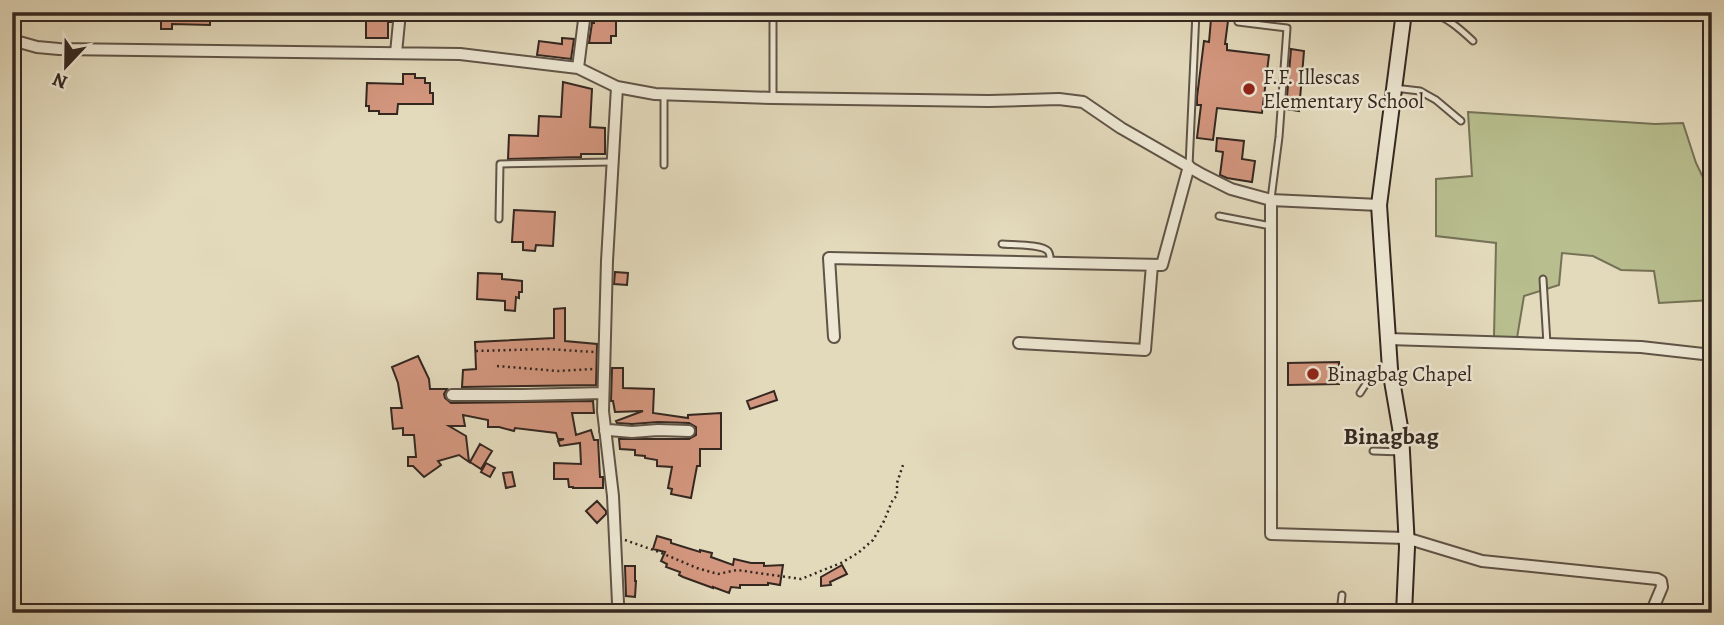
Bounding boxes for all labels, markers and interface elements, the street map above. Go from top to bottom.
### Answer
north arrow [32,32,102,102]
place label: F.F. Illescas Elementary School [1263,63,1424,115]
text: N [49,66,71,95]
marker: F.F. Illescas Elementary School [1241,81,1257,97]
place label: Binagbag Chapel [1327,360,1472,388]
marker: Binagbag Chapel [1305,366,1321,382]
district label: Binagbag [1343,420,1439,452]

